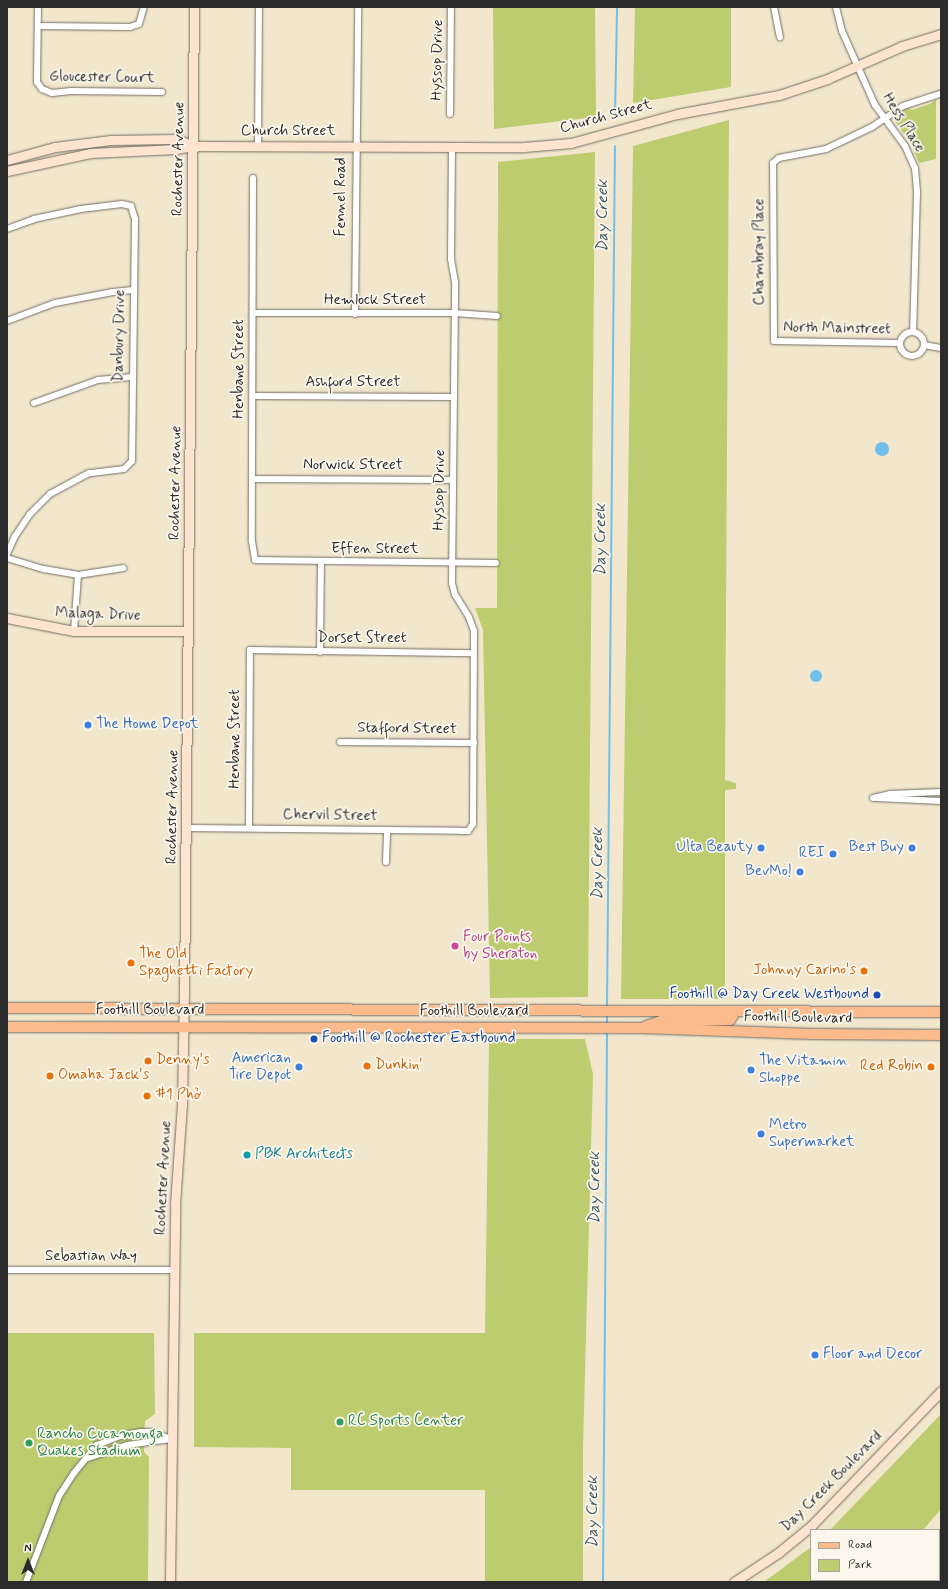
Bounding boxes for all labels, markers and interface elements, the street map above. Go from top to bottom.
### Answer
street label: Hyssop Drive [428,20,448,100]
street label: Gloucester Court [51,68,153,88]
street label: Hess Place [878,90,928,156]
street label: Church Street [558,96,654,138]
street label: Rochester Avenue [169,103,189,215]
street label: Church Street [241,123,335,141]
street label: Fennel Road [333,157,351,237]
water label: Day Creek [593,180,613,252]
street label: Chambray Place [751,199,769,305]
street label: Danbury Drive [110,290,130,382]
street label: Hemlock Street [324,292,426,310]
street label: Henbane Street [231,318,249,420]
street label: North Mainstreet [783,319,891,339]
street label: Ashford Street [306,374,400,392]
street label: Rochester Avenue [166,427,186,539]
street label: Hyssop Drive [430,450,450,530]
street label: Norwick Street [303,457,403,475]
water label: Day Creek [591,504,611,576]
street label: Effen Street [331,541,419,559]
street label: Malaga Drive [55,605,141,625]
street label: Dorset Street [316,630,408,648]
street label: Henbane Street [227,688,245,790]
place label: The Home Depot [96,716,200,734]
street label: Stafford Street [357,719,457,739]
marker: The Home Depot [83,720,93,730]
street label: Rochester Avenue [163,751,183,863]
street label: Chervil Street [283,806,377,826]
water label: Day Creek [588,828,608,900]
place label: Ulta Beauty [674,839,753,857]
place label: Best Buy [849,839,904,857]
marker: Ulta Beauty [756,843,766,853]
marker: Best Buy [907,843,917,853]
place label: REI [799,845,825,863]
marker: REI [828,849,838,859]
place label: BevMo! [745,863,792,881]
marker: BevMo! [795,867,805,877]
place label: Four Points by Sheraton [463,928,541,963]
marker: Four Points by Sheraton [450,941,460,951]
place label: The Old Spaghetti Factory [139,945,253,980]
marker: The Old Spaghetti Factory [126,958,136,968]
place label: Johnny Carino's [749,962,856,980]
marker: Johnny Carino's [859,966,869,976]
place label: Foothill @ Day Creek Westbound [669,986,869,1004]
marker: Foothill @ Day Creek Westbound [872,990,882,1000]
street label: Foothill Boulevard [96,1002,204,1020]
street label: Foothill Boulevard [420,1003,528,1021]
street label: Foothill Boulevard [744,1008,852,1028]
place label: Foothill @ Rochester Eastbound [322,1030,512,1048]
marker: Foothill @ Rochester Eastbound [309,1034,319,1044]
place label: American Tire Depot [228,1049,291,1084]
place label: Denny's [156,1052,210,1070]
place label: The Vitamin Shoppe [759,1052,839,1087]
marker: Denny's [143,1056,153,1066]
place label: Dunkin' [375,1057,423,1075]
place label: Red Robin [856,1058,923,1076]
marker: Dunkin' [362,1061,372,1071]
marker: American Tire Depot [294,1062,304,1072]
marker: Red Robin [926,1062,936,1072]
marker: The Vitamin Shoppe [746,1065,756,1075]
place label: Omaha Jack's [58,1067,149,1085]
marker: Omaha Jack's [45,1071,55,1081]
place label: #1 Phở [155,1087,201,1105]
marker: #1 Phở [142,1091,152,1101]
place label: Metro Supermarket [769,1116,855,1151]
street label: Rochester Avenue [152,1121,176,1235]
marker: Metro Supermarket [756,1129,766,1139]
place label: PBK Architects [255,1146,353,1164]
marker: PBK Architects [242,1150,252,1160]
water label: Day Creek [585,1152,605,1224]
street label: Sebastian Way [44,1248,138,1266]
place label: Floor and Decor [823,1346,922,1364]
marker: Floor and Decor [810,1350,820,1360]
place label: RC Sports Center [348,1413,464,1431]
marker: RC Sports Center [335,1417,345,1427]
place label: Rancho Cucamonga Quakes Stadium [37,1425,163,1460]
street label: Day Creek Boulevard [779,1429,885,1535]
marker: Rancho Cucamonga Quakes Stadium [24,1438,34,1448]
water label: Day Creek [583,1476,603,1548]
legend [810,1529,940,1581]
text: Road [848,1537,872,1553]
north arrow [8,1541,48,1581]
text: N [24,1542,32,1556]
text: Park [848,1557,872,1573]

